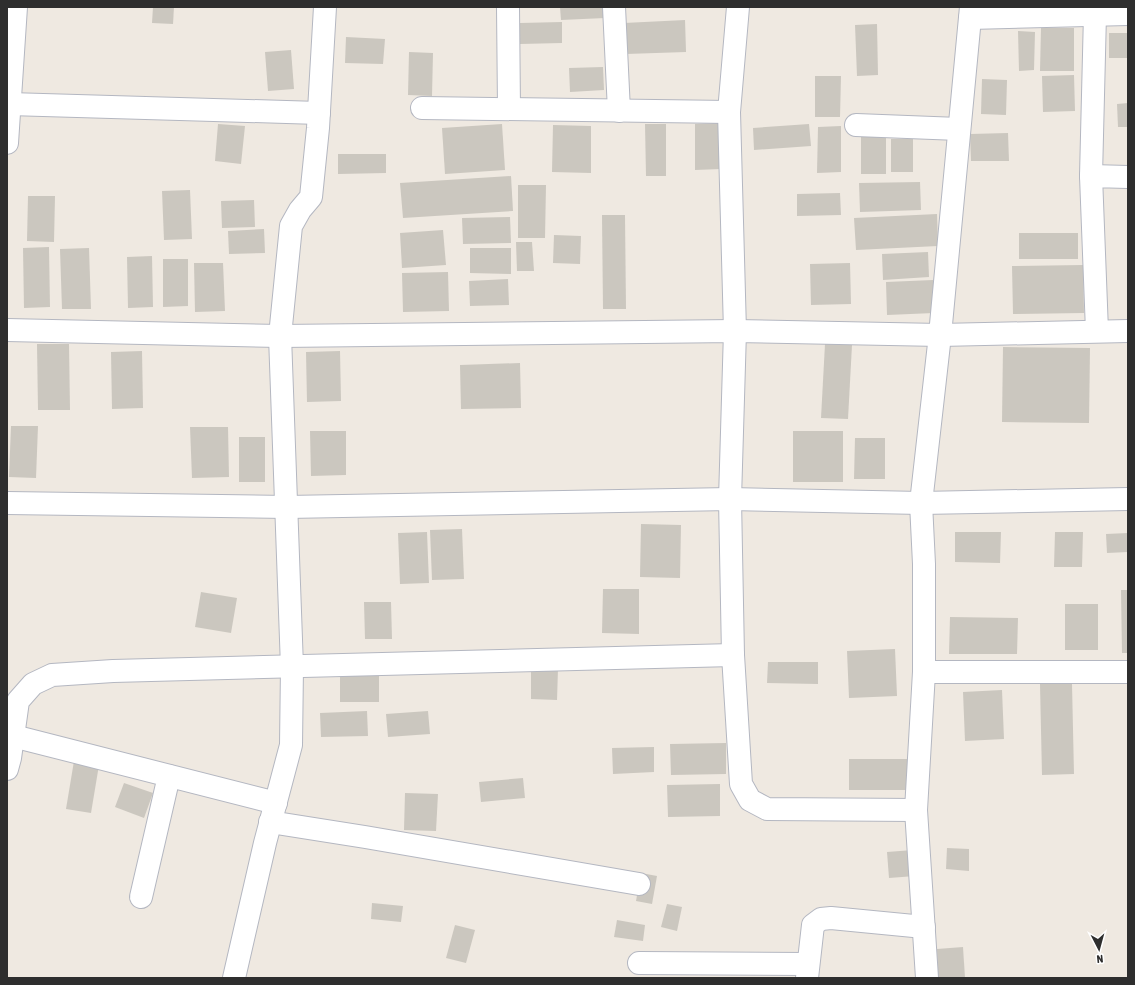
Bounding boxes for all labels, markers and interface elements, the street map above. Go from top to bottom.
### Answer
north arrow [1079,929,1119,969]
text: N [1096,953,1104,965]

